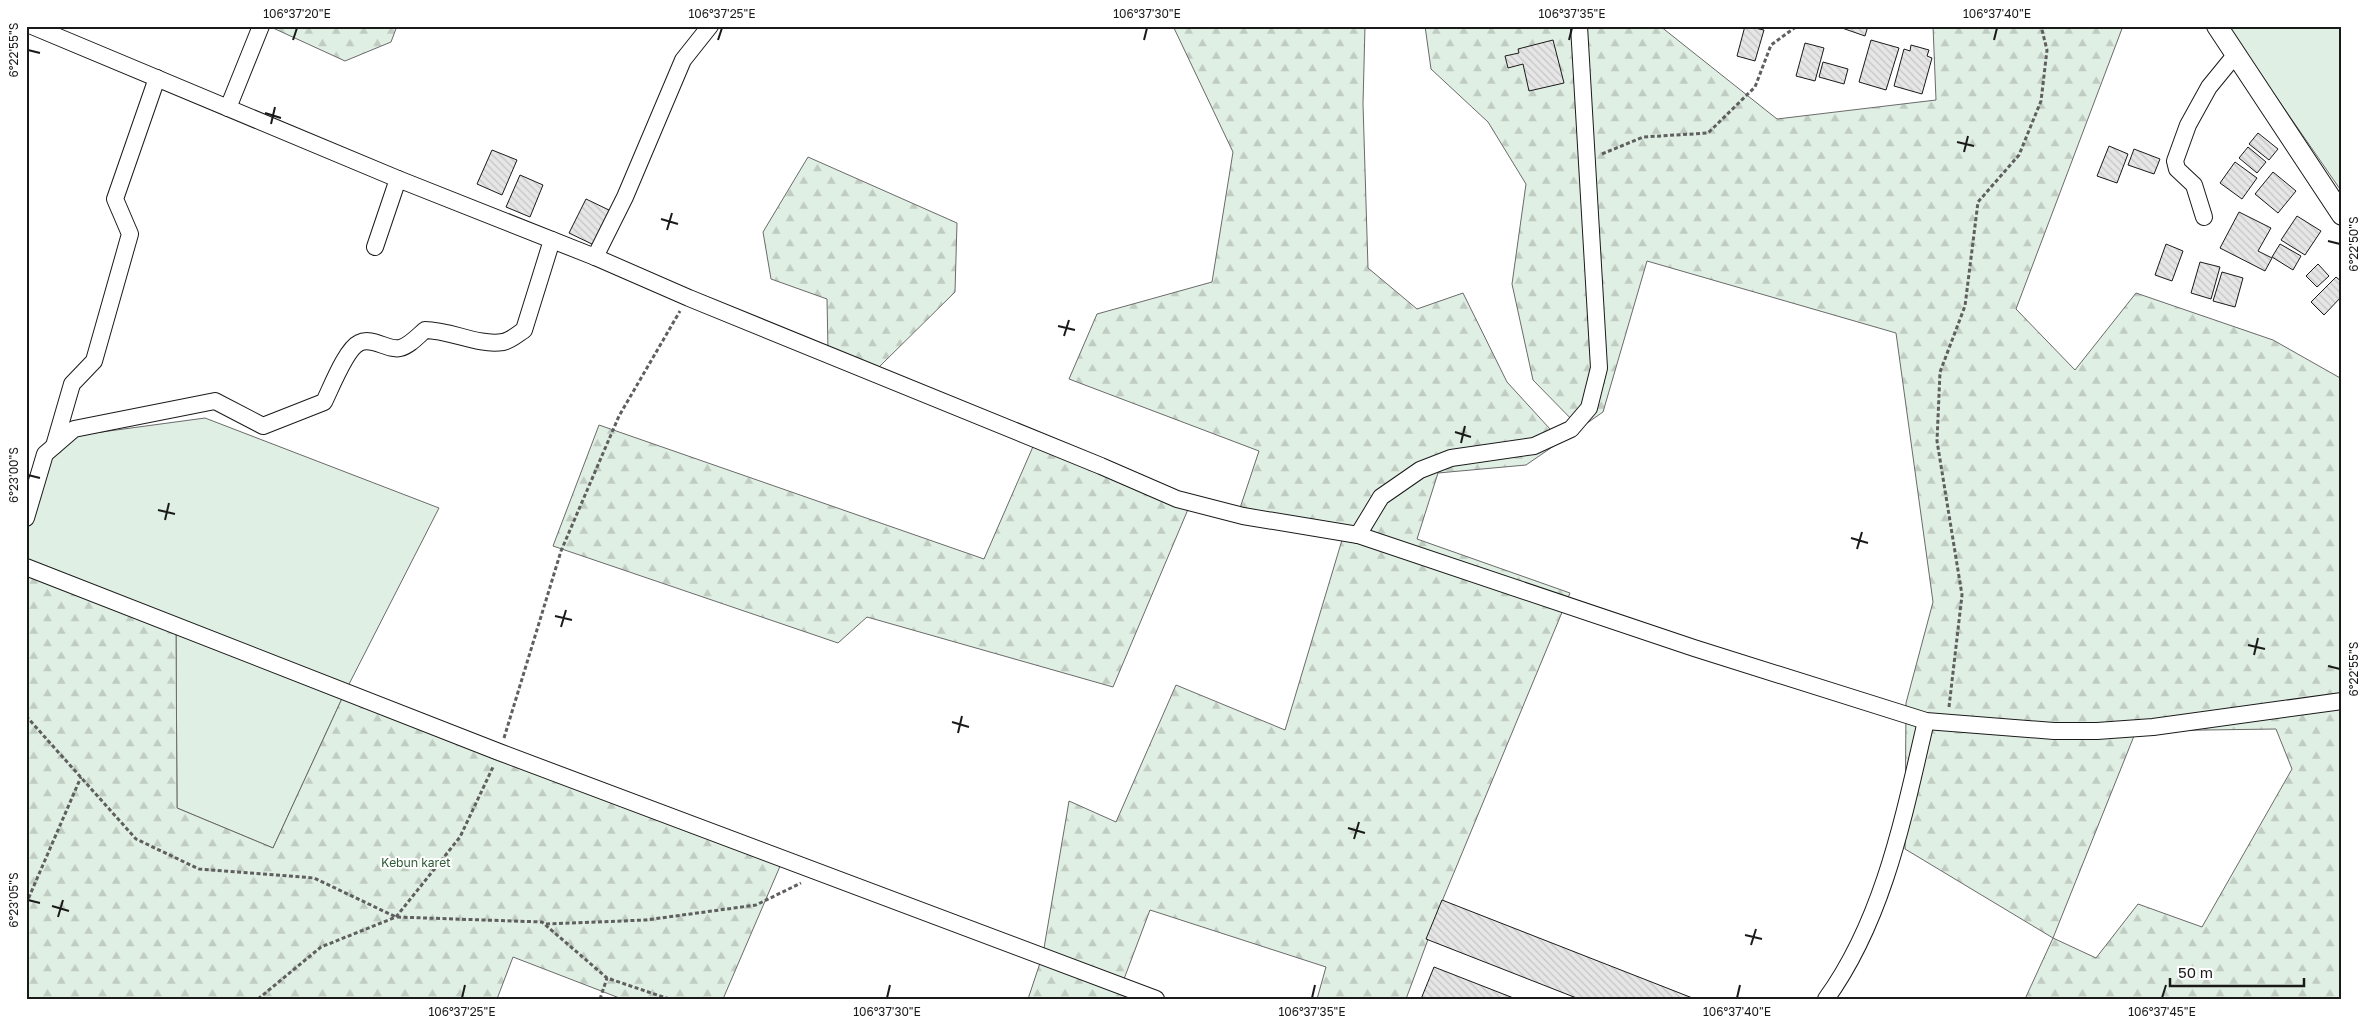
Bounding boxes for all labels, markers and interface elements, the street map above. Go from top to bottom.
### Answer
text: 106°37'20"E [263,6,331,21]
text: 106°37'25"E [688,6,756,21]
text: 106°37'30"E [1113,6,1181,21]
text: 106°37'35"E [1538,6,1606,21]
text: 106°37'40"E [1963,6,2031,21]
text: 6°22'55"S [6,22,21,77]
text: 6°22'50"S [2346,216,2361,272]
text: 6°23'00"S [6,447,21,503]
text: 6°22'55"S [2346,641,2361,696]
park label: Kebun karet [381,855,451,870]
text: 6°23'05"S [6,872,21,928]
scale bar [2170,955,2304,987]
text: 50 m [2178,963,2213,981]
text: 106°37'25"E [428,1004,496,1019]
text: 106°37'30"E [853,1004,921,1019]
text: 106°37'35"E [1278,1004,1346,1019]
text: 106°37'40"E [1703,1004,1771,1019]
text: 106°37'45"E [2128,1004,2196,1019]

